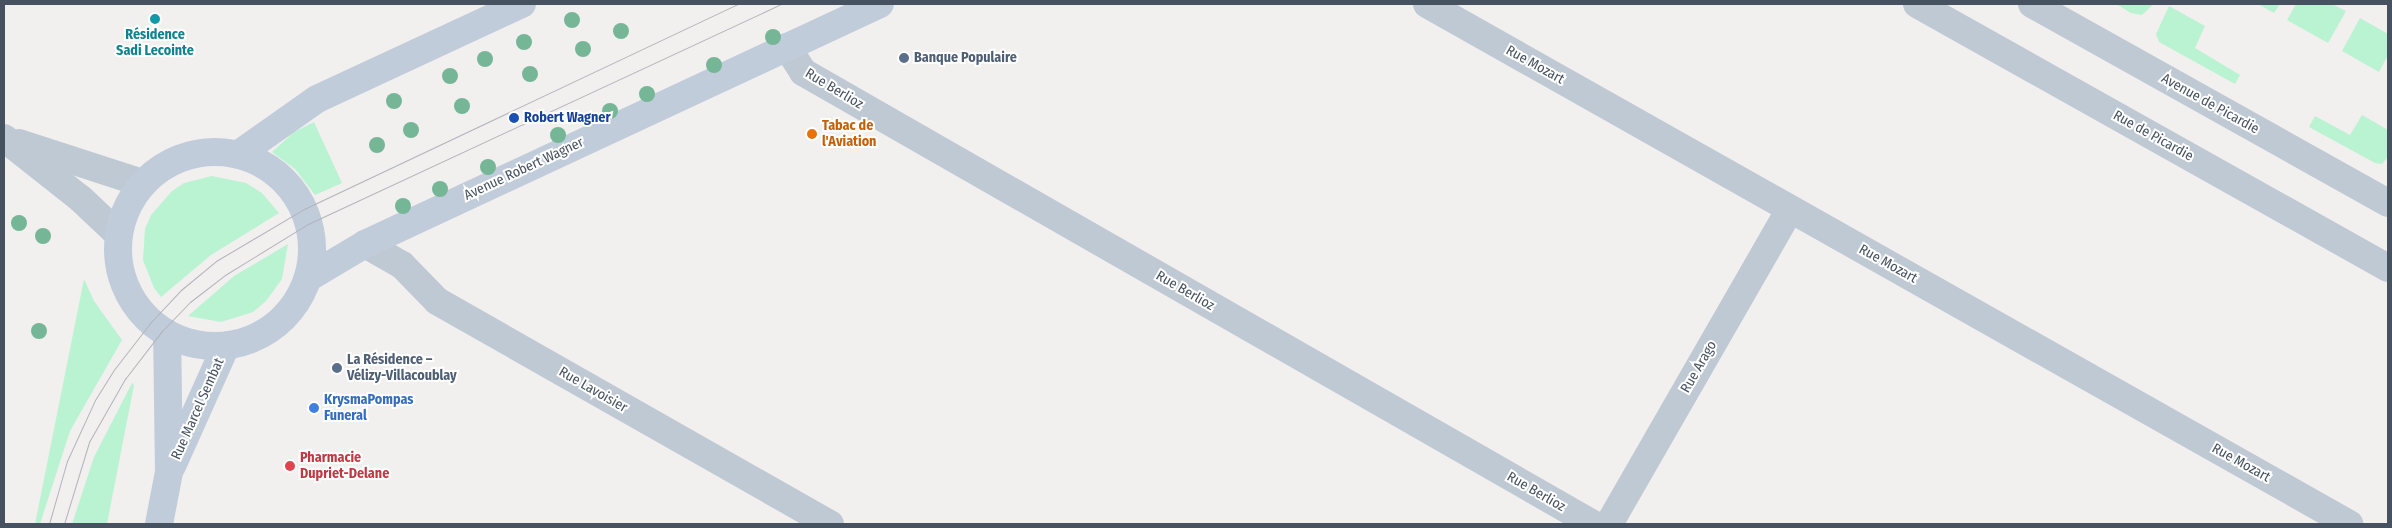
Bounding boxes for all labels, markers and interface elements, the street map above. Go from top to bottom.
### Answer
marker: Résidence Sadi Lecointe [149,13,161,25]
place label: Résidence Sadi Lecointe [116,27,194,59]
street label: Rue Mozart [1503,42,1567,88]
place label: Banque Populaire [914,50,1017,66]
marker: Banque Populaire [898,52,910,64]
street label: Rue Berlioz [802,65,866,113]
street label: Avenue de Picardie [2158,70,2262,138]
street label: Rue de Picardie [2110,107,2196,165]
place label: Robert Wagner [524,110,611,126]
marker: Robert Wagner [508,112,520,124]
place label: Tabac de l'Aviation [822,118,876,150]
marker: Tabac de l'Aviation [806,128,818,140]
street label: Avenue Robert Wagner [462,134,586,204]
street label: Rue Mozart [1856,241,1920,287]
street label: Rue Berlioz [1153,268,1217,314]
street label: Rue Arago [1677,338,1721,396]
place label: La Résidence – Vélizy-Villacoublay [347,352,457,384]
street label: Rue Marcel Sembat [168,356,228,462]
marker: La Résidence – Vélizy-Villacoublay [331,362,343,374]
street label: Rue Lavoisier [556,364,630,416]
place label: KrysmaPompas Funeral [324,392,413,424]
marker: KrysmaPompas Funeral [308,402,320,414]
street label: Rue Mozart [2209,440,2273,486]
place label: Pharmacie Dupriet-Delane [300,450,389,482]
marker: Pharmacie Dupriet-Delane [284,460,296,472]
street label: Rue Berlioz [1504,469,1568,515]

